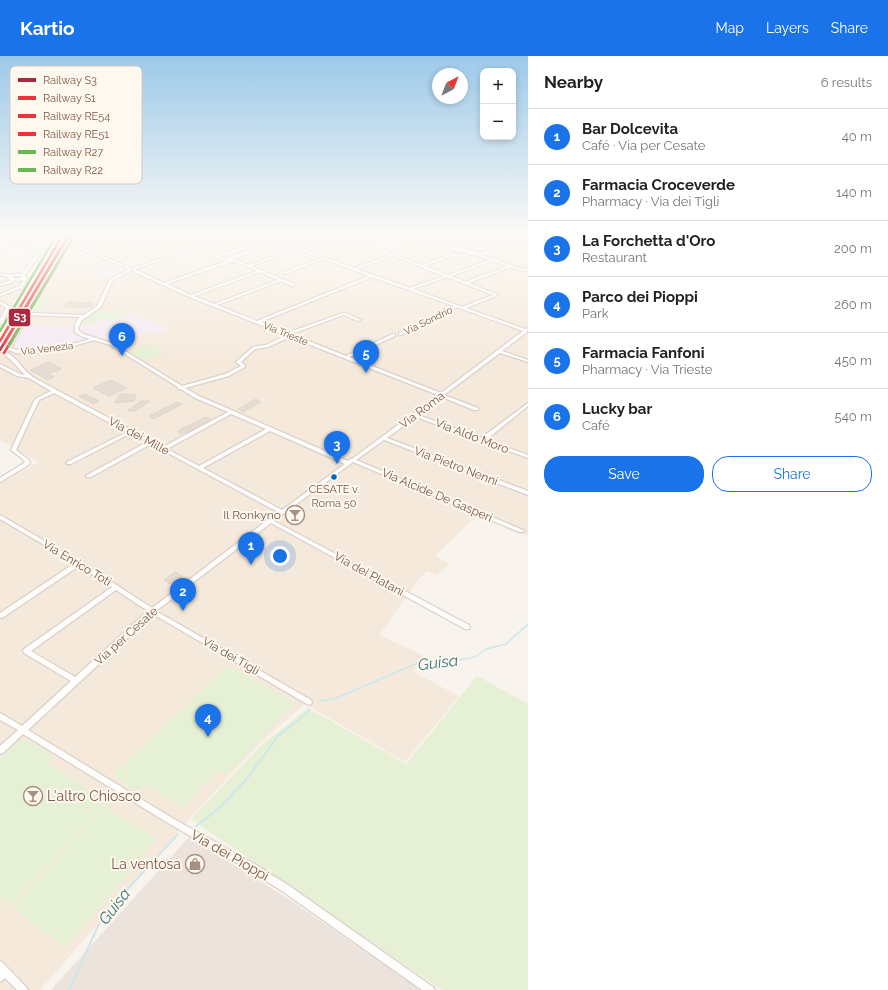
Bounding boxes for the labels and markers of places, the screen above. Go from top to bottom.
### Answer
pin: 6 [109,323,135,356]
pin: 5 [353,340,379,373]
pin: 3 [324,431,350,464]
marker: CESATE v. Roma 50 [329,472,339,482]
place label: CESATE v. Roma 50 [309,483,359,510]
bar icon: Il Ronkyno [284,504,306,526]
place label: Il Ronkyno [223,508,281,522]
pin: 1 [238,532,264,565]
pin: 2 [170,578,196,611]
pin: 4 [195,704,221,737]
bar icon: L'altro Chiosco [22,785,44,807]
place label: L'altro Chiosco [47,788,141,804]
shop icon: La ventosa [184,853,206,875]
place label: La ventosa [111,856,181,872]

